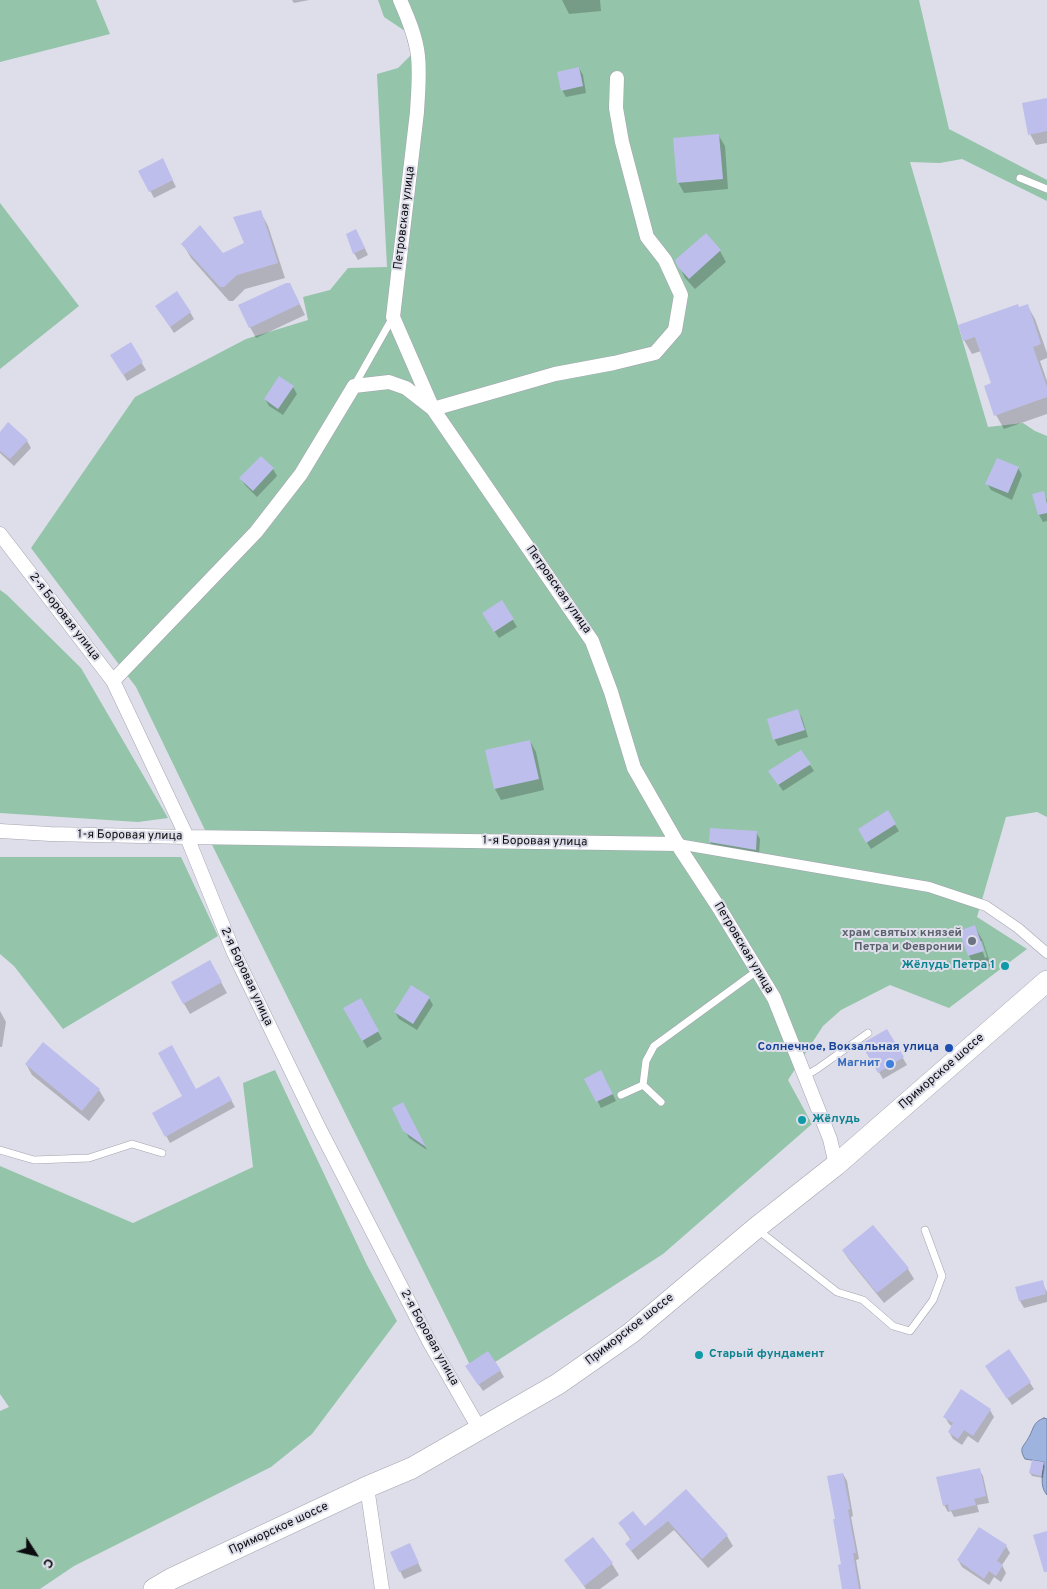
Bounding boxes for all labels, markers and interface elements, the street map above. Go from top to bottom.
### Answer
street label: Петровская улица [392,165,418,271]
street label: Петровская улица [522,543,594,637]
street label: 2-я Боровая улица [25,570,103,664]
street label: 1-я Боровая улица [78,828,182,844]
street label: 1-я Боровая улица [483,834,587,850]
street label: Петровская улица [710,900,776,996]
street label: 2-я Боровая улица [217,925,275,1029]
place label: храм святых князей Петра и Февронии [842,927,962,955]
marker: храм святых князей Петра и Февронии [966,935,978,947]
place label: Жёлудь Петра 1 [901,959,995,973]
marker: Жёлудь Петра 1 [999,960,1011,972]
street label: Приморское шоссе [897,1031,987,1113]
place label: Солнечное, Вокзальная улица [758,1041,939,1055]
marker: Солнечное, Вокзальная улица [943,1042,955,1054]
place label: Магнит [837,1057,880,1071]
marker: Магнит [884,1058,896,1070]
place label: Жёлудь [812,1113,860,1127]
marker: Жёлудь [796,1114,808,1126]
street label: 2-я Боровая улица [397,1288,461,1388]
street label: Приморское шоссе [583,1291,677,1369]
place label: Старый фундамент [709,1348,824,1362]
marker: Старый фундамент [693,1349,705,1361]
street label: Приморское шоссе [227,1500,331,1558]
north arrow [10,1529,60,1579]
text: С [38,1554,57,1571]

